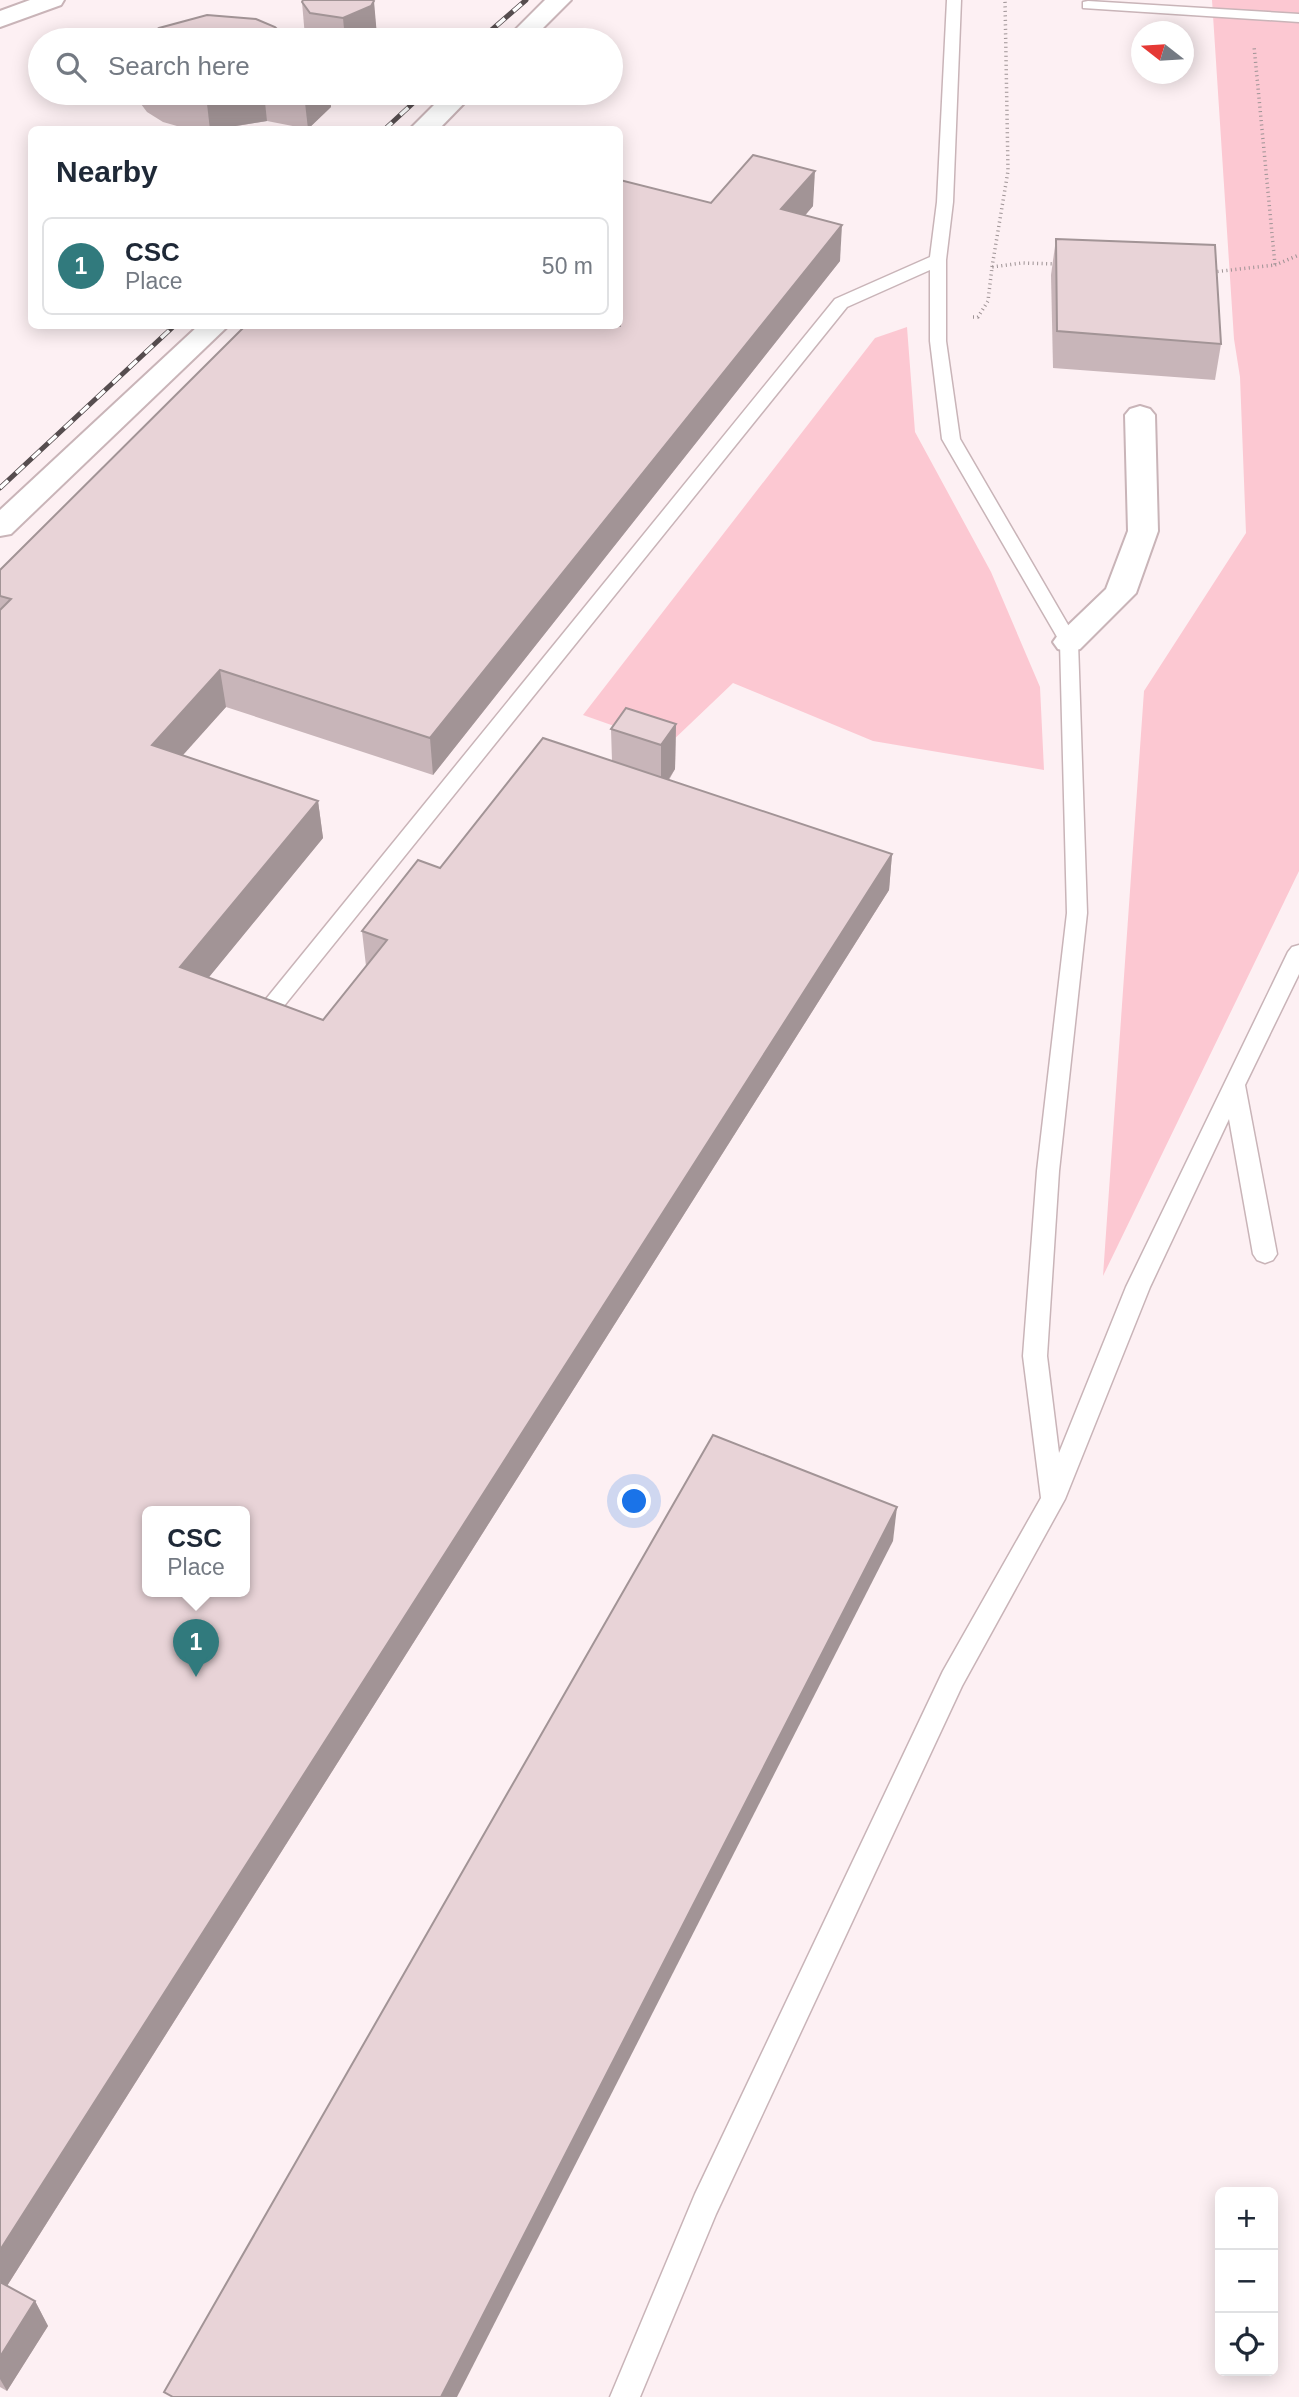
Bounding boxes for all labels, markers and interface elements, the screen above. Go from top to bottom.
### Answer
north arrow [1131,21,1194,84]
search box [28,28,623,105]
icon: search [52,48,90,86]
text: Search here [108,51,250,81]
text: Nearby [56,155,158,188]
text: CSC [125,237,180,267]
text: 1 [75,253,87,279]
text: 50 m [542,253,593,279]
text: Place [125,268,183,294]
your location [617,1484,651,1518]
popup [142,1506,250,1597]
text: CSC [167,1523,222,1553]
text: Place [167,1554,225,1580]
pin: 1 [173,1619,219,1677]
map controls [1215,2187,1278,2376]
button: + [1215,2187,1278,2250]
button: − [1215,2250,1278,2313]
button: locate [1215,2313,1278,2376]

